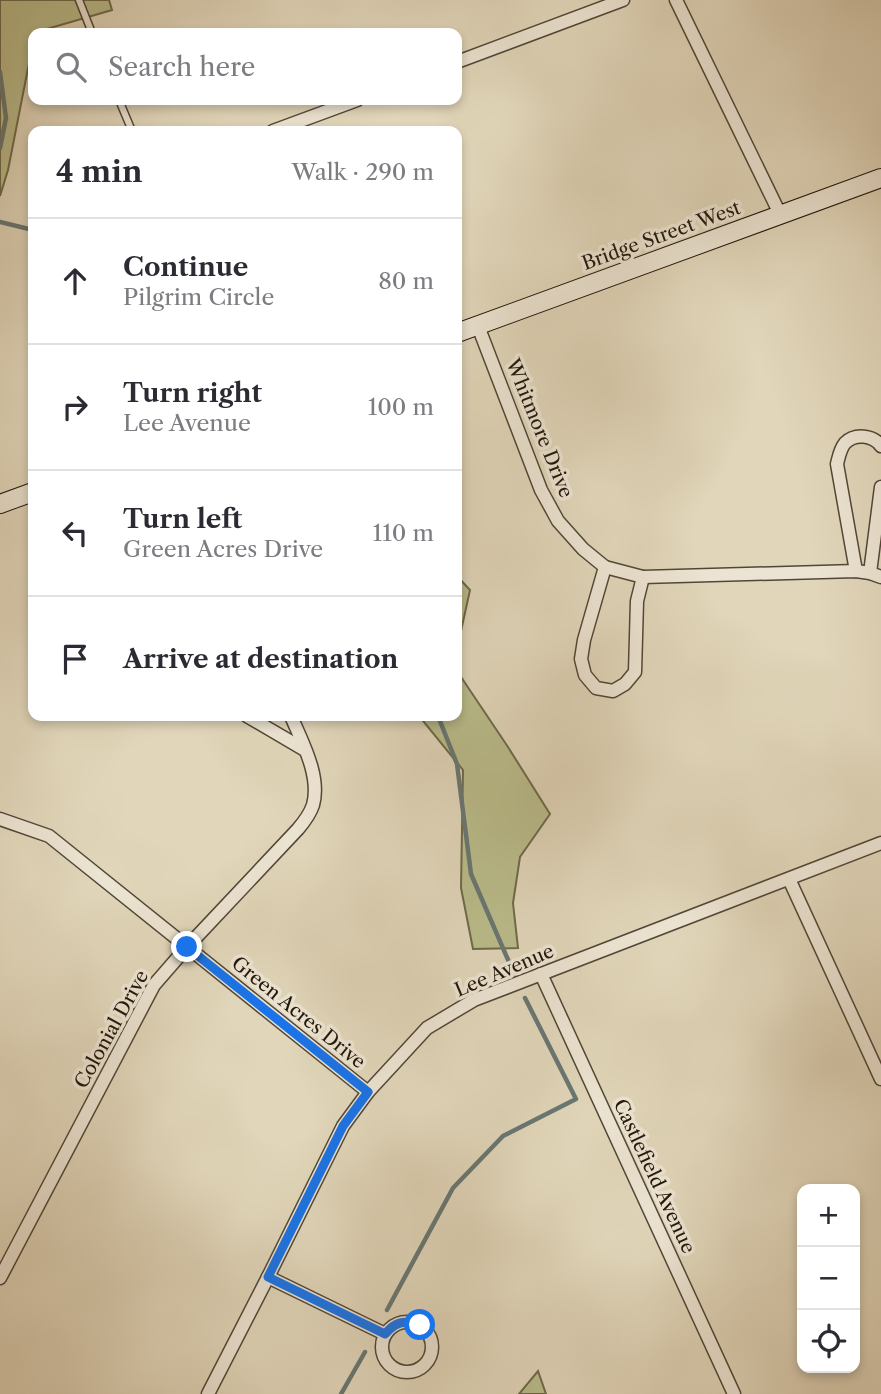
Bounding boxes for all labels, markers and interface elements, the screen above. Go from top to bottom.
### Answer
search box [28,28,462,105]
icon: search [52,48,90,86]
text: Search here [108,51,255,83]
text: 4 min [56,153,142,190]
text: Walk · 290 m [292,158,434,186]
street label: Bridge Street West [579,196,744,275]
text: Continue [123,251,248,283]
icon: ahead [56,262,94,300]
text: 80 m [378,267,434,295]
text: Pilgrim Circle [123,283,274,311]
street label: Whitmore Drive [501,354,578,501]
text: Turn right [123,377,262,409]
icon: right [56,388,94,426]
text: 100 m [368,393,434,421]
text: Lee Avenue [123,409,251,437]
text: Turn left [123,503,242,535]
icon: left [56,514,94,552]
text: 110 m [373,519,434,547]
text: Green Acres Drive [123,535,323,563]
icon: arrive [56,640,94,678]
text: Arrive at destination [123,643,398,675]
route end [171,931,202,962]
street label: Lee Avenue [451,939,557,1002]
street label: Green Acres Drive [227,951,370,1073]
street label: Colonial Drive [70,966,153,1092]
street label: Castlefield Avenue [609,1095,700,1257]
map controls [797,1184,860,1373]
button: + [797,1184,860,1247]
button: − [797,1247,860,1310]
route start [404,1309,435,1340]
button: locate [797,1310,860,1373]

